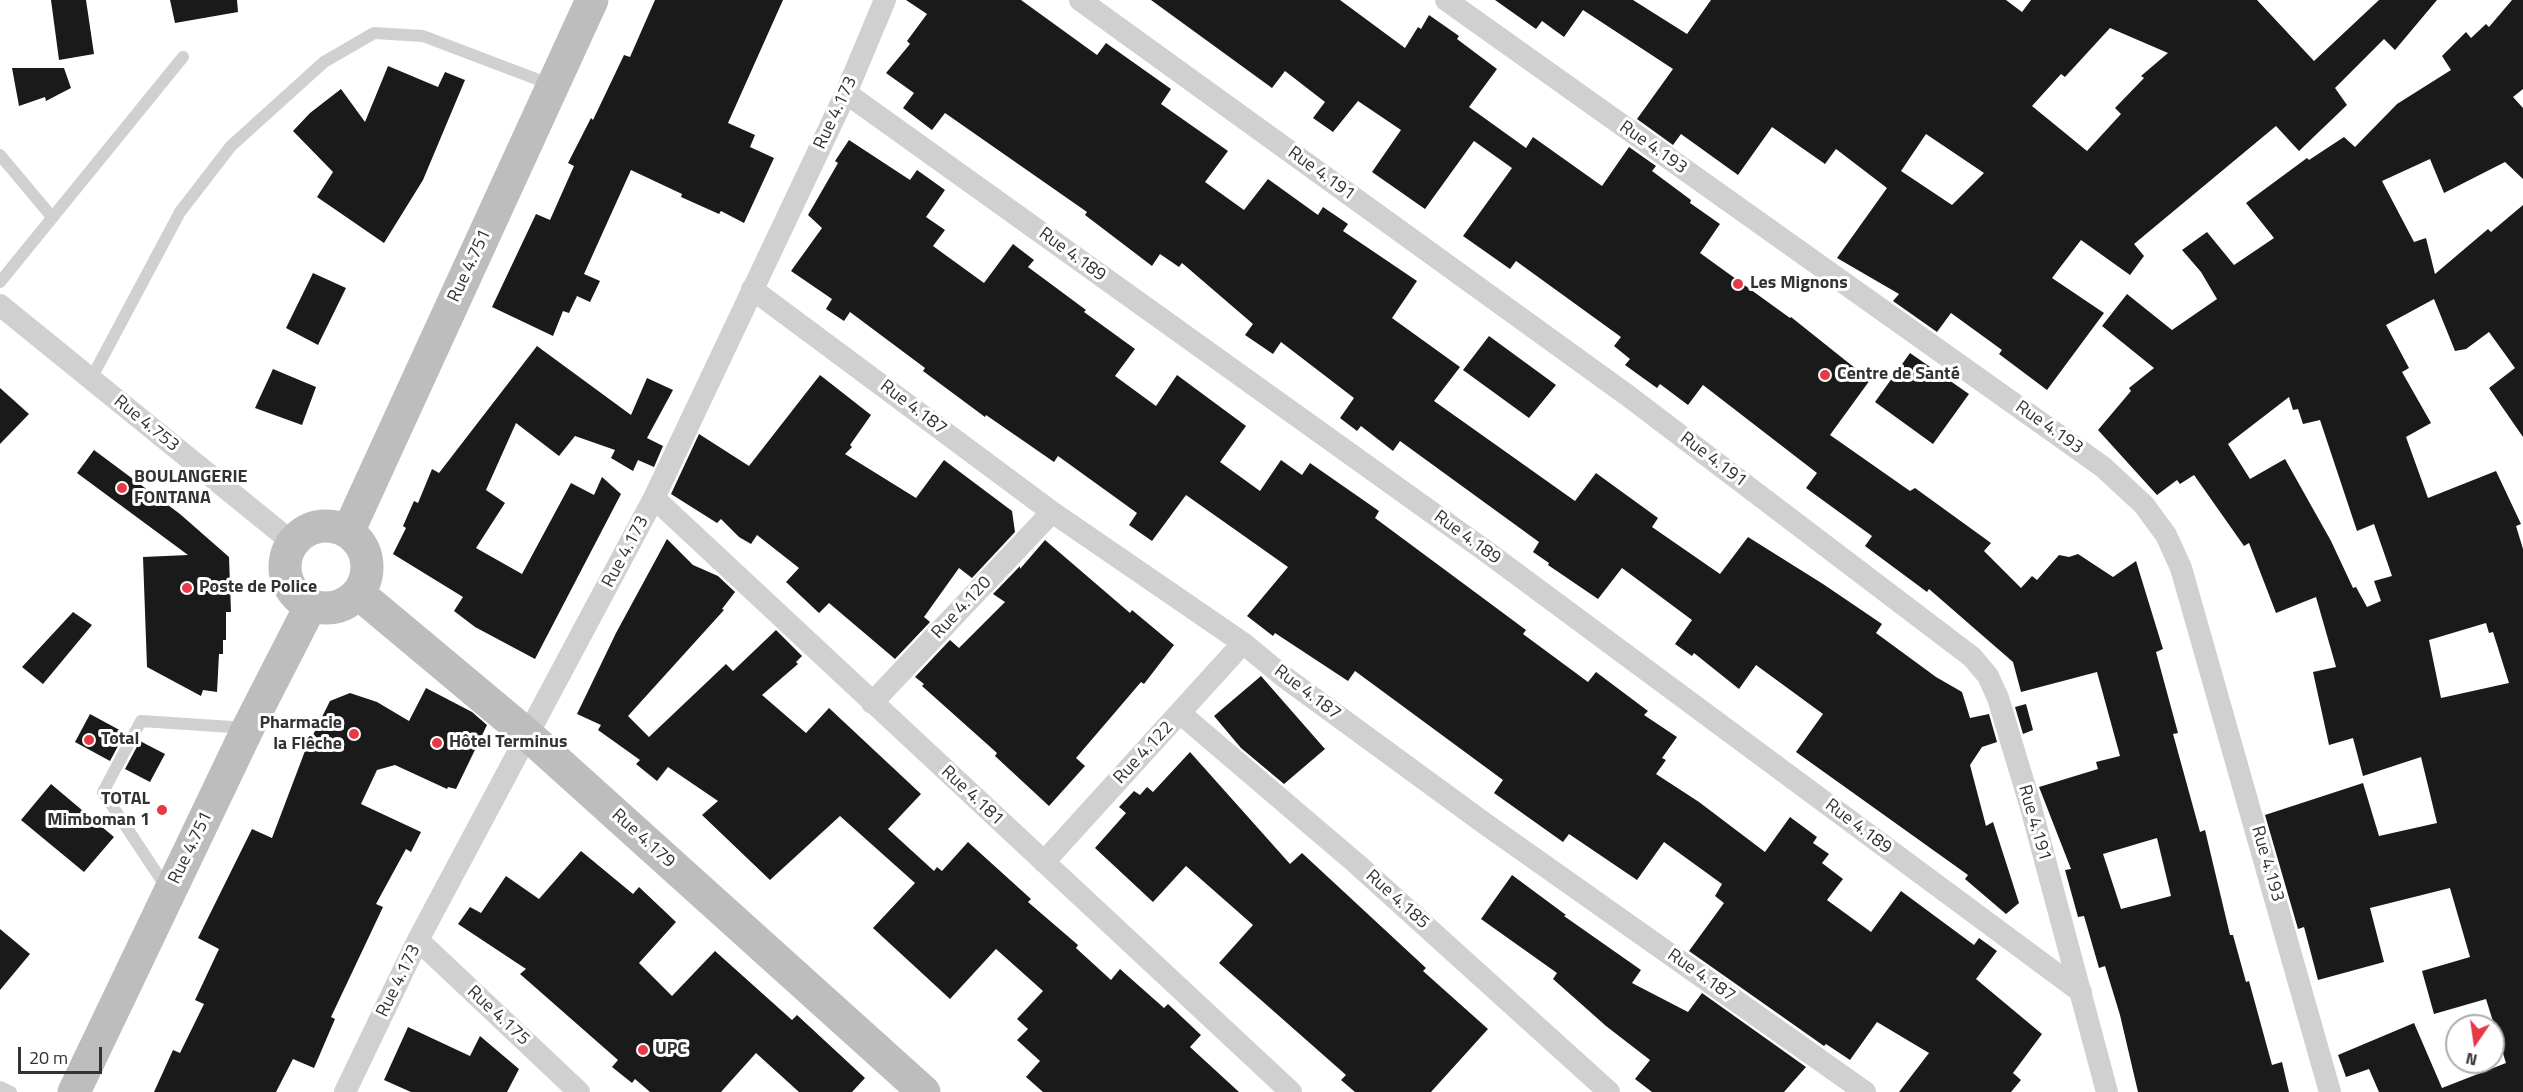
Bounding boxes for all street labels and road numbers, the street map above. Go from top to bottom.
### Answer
street label: Rue 4.173 [810,73,862,153]
street label: Rue 4.193 [1615,117,1691,179]
street label: Rue 4.191 [1283,142,1359,206]
street label: Rue 4.189 [1034,223,1110,287]
street label: Rue 4.751 [444,226,496,306]
street label: Rue 4.187 [875,376,951,440]
street label: Rue 4.753 [109,391,183,457]
street label: Rue 4.193 [2011,397,2087,459]
street label: Rue 4.191 [1675,428,1751,492]
street label: Rue 4.189 [1429,506,1505,570]
street label: Rue 4.173 [598,513,654,591]
street label: Rue 4.120 [928,572,996,644]
street label: Rue 4.187 [1269,661,1345,725]
street label: Rue 4.122 [1110,717,1178,789]
street label: Rue 4.181 [936,762,1008,830]
street label: Rue 4.191 [2013,783,2055,863]
street label: Rue 4.189 [1820,795,1896,859]
street label: Rue 4.179 [607,805,679,873]
street label: Rue 4.751 [164,808,218,888]
street label: Rue 4.193 [2246,824,2288,904]
street label: Rue 4.185 [1361,866,1433,934]
street label: Rue 4.173 [372,941,426,1021]
street label: Rue 4.187 [1663,945,1739,1007]
street label: Rue 4.175 [462,982,534,1050]

